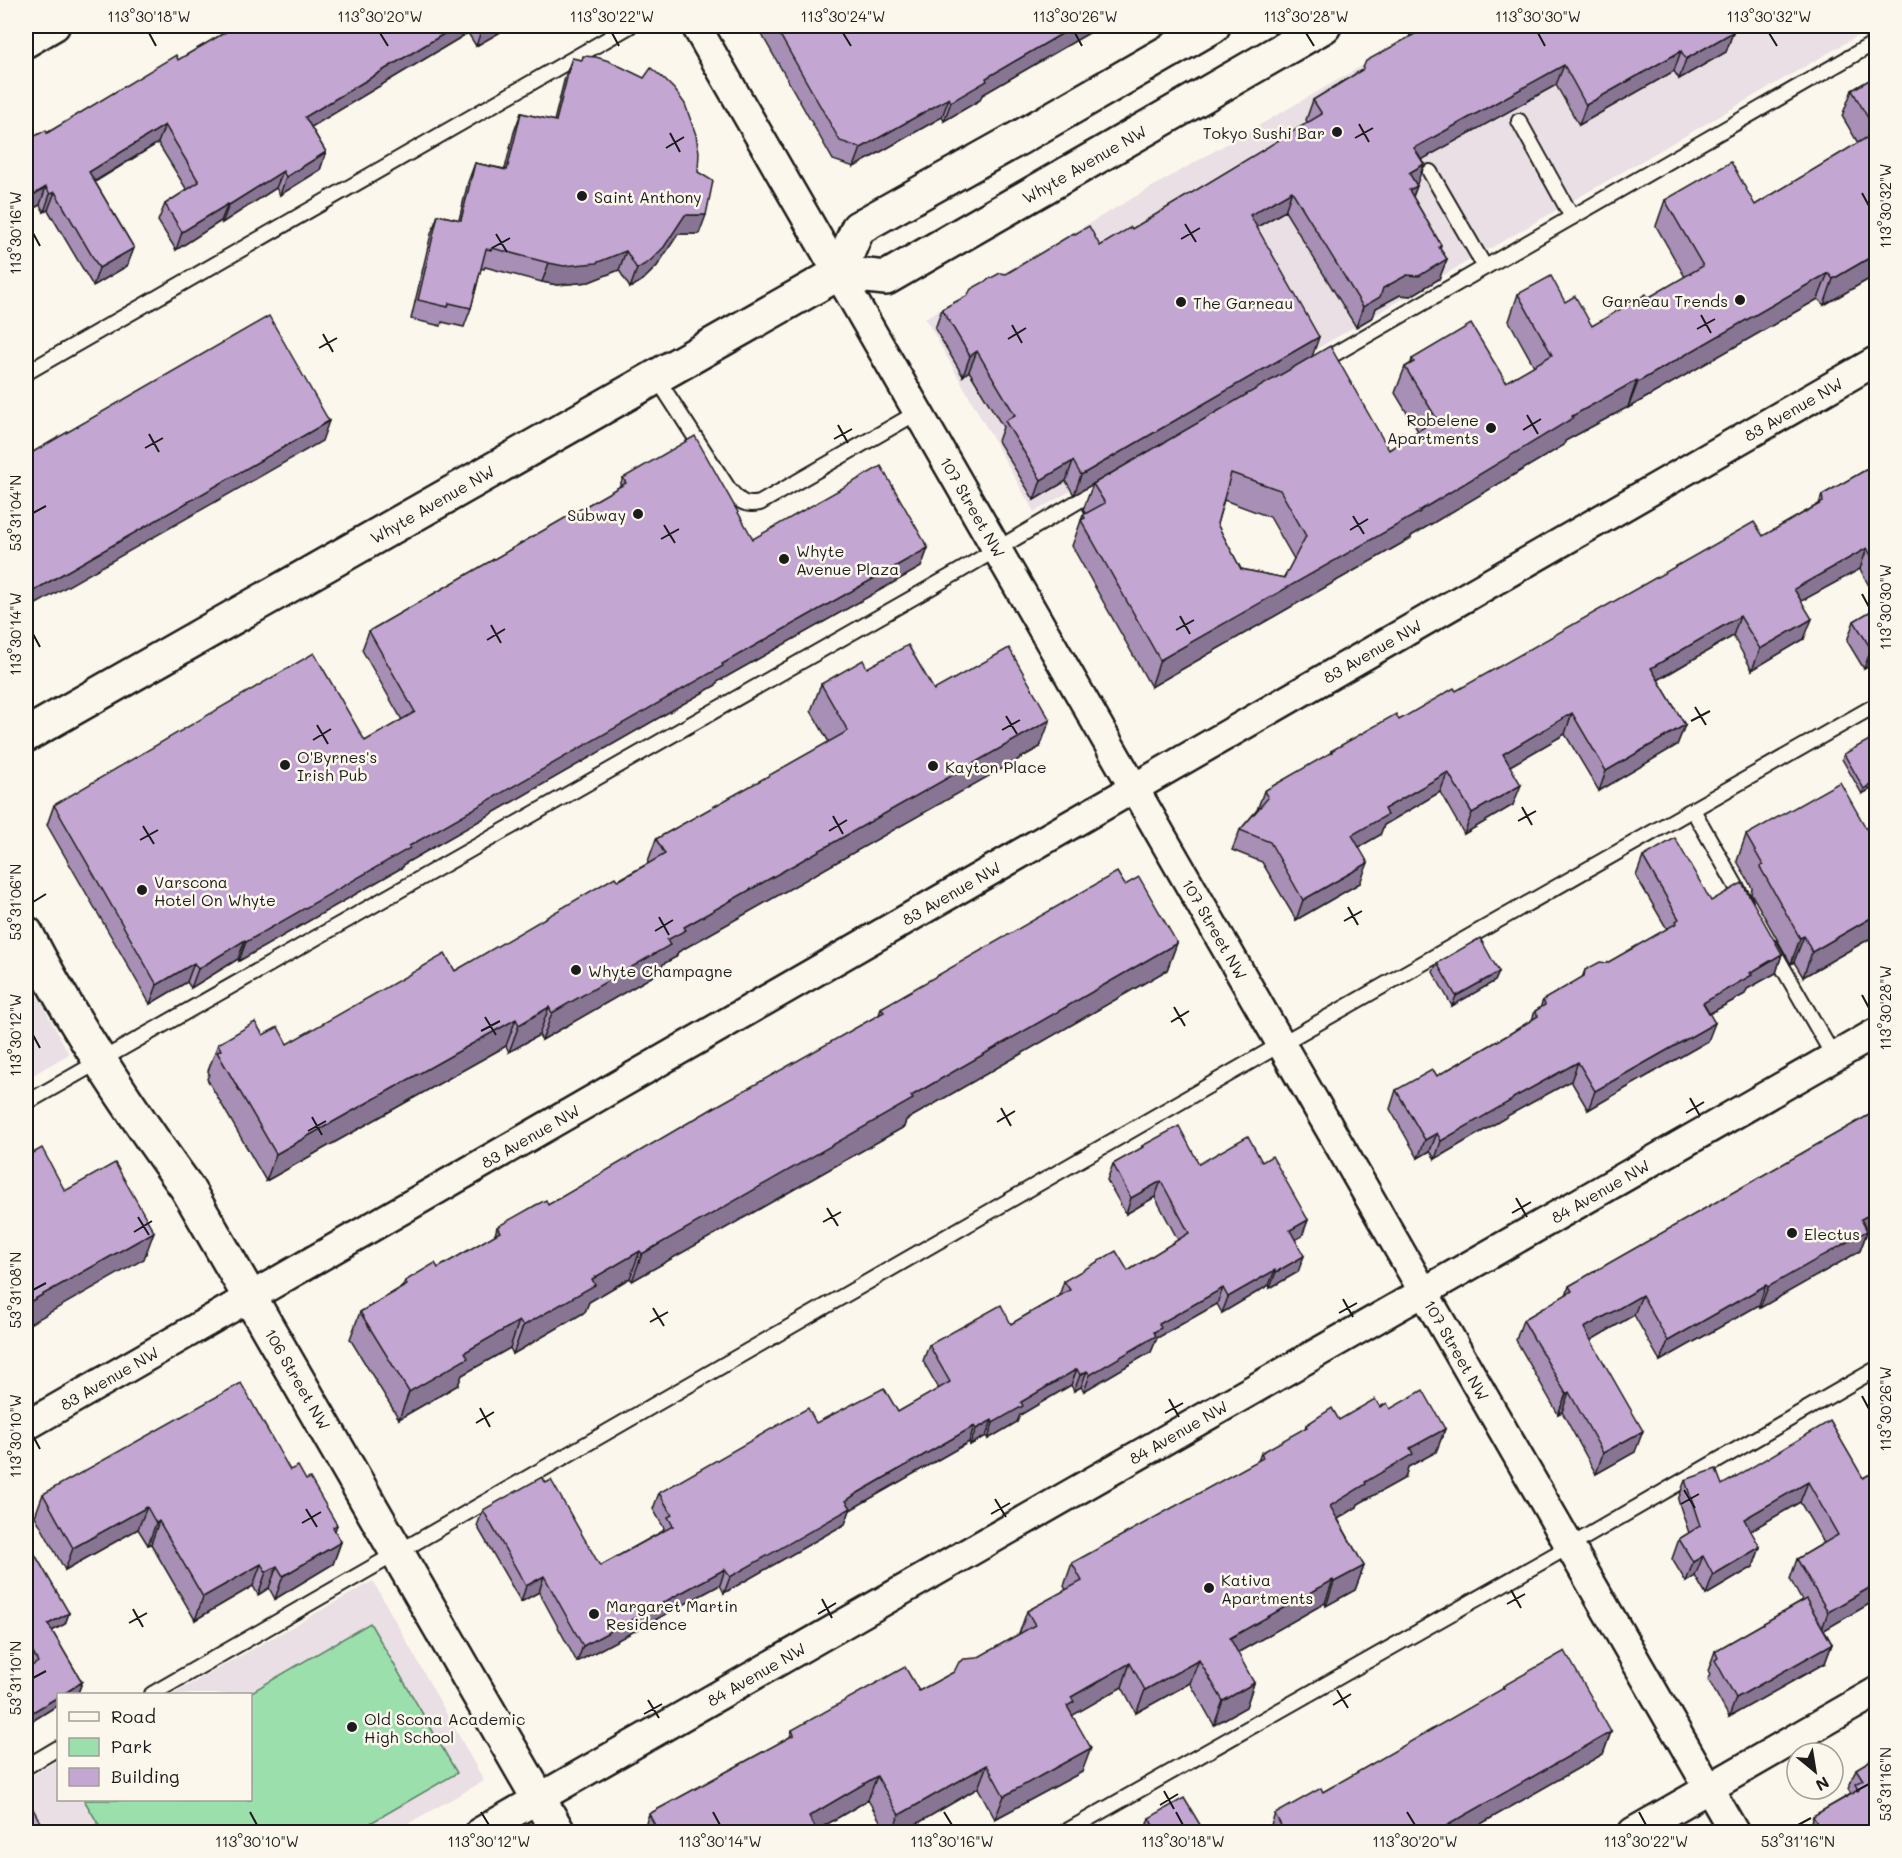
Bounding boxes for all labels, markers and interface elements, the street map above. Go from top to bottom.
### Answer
text: 113°30'18"W [107,6,191,26]
text: 113°30'20"W [337,6,423,26]
text: 113°30'22"W [570,6,654,26]
text: 113°30'24"W [801,6,885,26]
text: 113°30'26"W [1032,6,1118,26]
text: 113°30'28"W [1263,6,1349,26]
text: 113°30'30"W [1495,6,1581,26]
text: 113°30'32"W [1727,6,1811,26]
street label: Whyte Avenue NW [1018,120,1150,208]
place label: Tokyo Sushi Bar [1203,122,1325,143]
marker: Tokyo Sushi Bar [1330,125,1344,139]
text: 113°30'32"W [1875,164,1895,248]
place label: Saint Anthony [594,186,702,207]
marker: Saint Anthony [575,189,589,203]
text: 113°30'16"W [5,191,25,275]
place label: Garneau Trends [1602,290,1728,311]
place label: The Garneau [1193,292,1293,313]
marker: Garneau Trends [1733,293,1747,307]
marker: The Garneau [1174,295,1188,309]
street label: 83 Avenue NW [1740,372,1846,446]
place label: Robelene Apartments [1387,409,1479,448]
marker: Robelene Apartments [1484,421,1498,435]
street label: 107 Street NW [936,453,1010,561]
street label: Whyte Avenue NW [366,460,498,548]
text: 53°31'04"N [5,475,25,551]
place label: Subway [567,504,626,525]
marker: Subway [631,507,645,521]
place label: Whyte Avenue Plaza [796,540,899,579]
marker: Whyte Avenue Plaza [777,552,791,566]
text: 113°30'30"W [1875,564,1895,650]
text: 113°30'14"W [5,592,25,676]
street label: 83 Avenue NW [1319,614,1425,688]
place label: O'Byrnes's Irish Pub [297,746,377,785]
place label: Kayton Place [945,756,1047,777]
marker: O'Byrnes's Irish Pub [278,758,292,772]
marker: Kayton Place [926,759,940,773]
street label: 83 Avenue NW [898,856,1004,930]
text: 53°31'06"N [5,864,25,940]
place label: Varscona Hotel On Whyte [154,871,276,910]
street label: 107 Street NW [1178,875,1252,983]
marker: Varscona Hotel On Whyte [135,883,149,897]
place label: Whyte Champagne [588,960,733,981]
marker: Whyte Champagne [569,963,583,977]
text: 113°30'28"W [1875,965,1895,1051]
text: 113°30'12"W [5,994,25,1076]
street label: 83 Avenue NW [477,1099,583,1173]
street label: 84 Avenue NW [1547,1154,1653,1228]
place label: Electus [1804,1223,1860,1244]
marker: Electus [1785,1226,1799,1240]
text: 53°31'08"N [5,1252,25,1328]
street label: 107 Street NW [1420,1296,1494,1404]
street label: 106 Street NW [260,1325,336,1433]
street label: 83 Avenue NW [56,1341,162,1415]
text: 113°30'26"W [1875,1366,1895,1452]
text: 113°30'10"W [5,1394,25,1478]
street label: 84 Avenue NW [1125,1395,1231,1469]
place label: Kativa Apartments [1221,1569,1313,1608]
marker: Kativa Apartments [1202,1581,1216,1595]
place label: Margaret Martin Residence [606,1595,738,1634]
marker: Margaret Martin Residence [587,1607,601,1621]
street label: 84 Avenue NW [703,1637,809,1711]
text: 53°31'10"N [5,1641,25,1715]
legend [57,1693,252,1801]
text: Road [111,1704,156,1728]
place label: Old Scona Academic High School [364,1708,525,1747]
marker: Old Scona Academic High School [345,1720,359,1734]
text: Park [111,1734,152,1758]
north arrow [1785,1741,1845,1801]
text: 53°31'16"N [1875,1747,1895,1821]
text: Building [111,1764,179,1788]
text: N [1812,1772,1833,1797]
text: 113°30'10"W [215,1831,299,1851]
text: 113°30'12"W [448,1831,530,1851]
text: 113°30'14"W [678,1831,762,1851]
text: 113°30'16"W [910,1831,994,1851]
text: 113°30'18"W [1141,1831,1225,1851]
text: 113°30'20"W [1372,1831,1458,1851]
text: 113°30'22"W [1604,1831,1688,1851]
text: 53°31'16"N [1761,1831,1835,1851]

